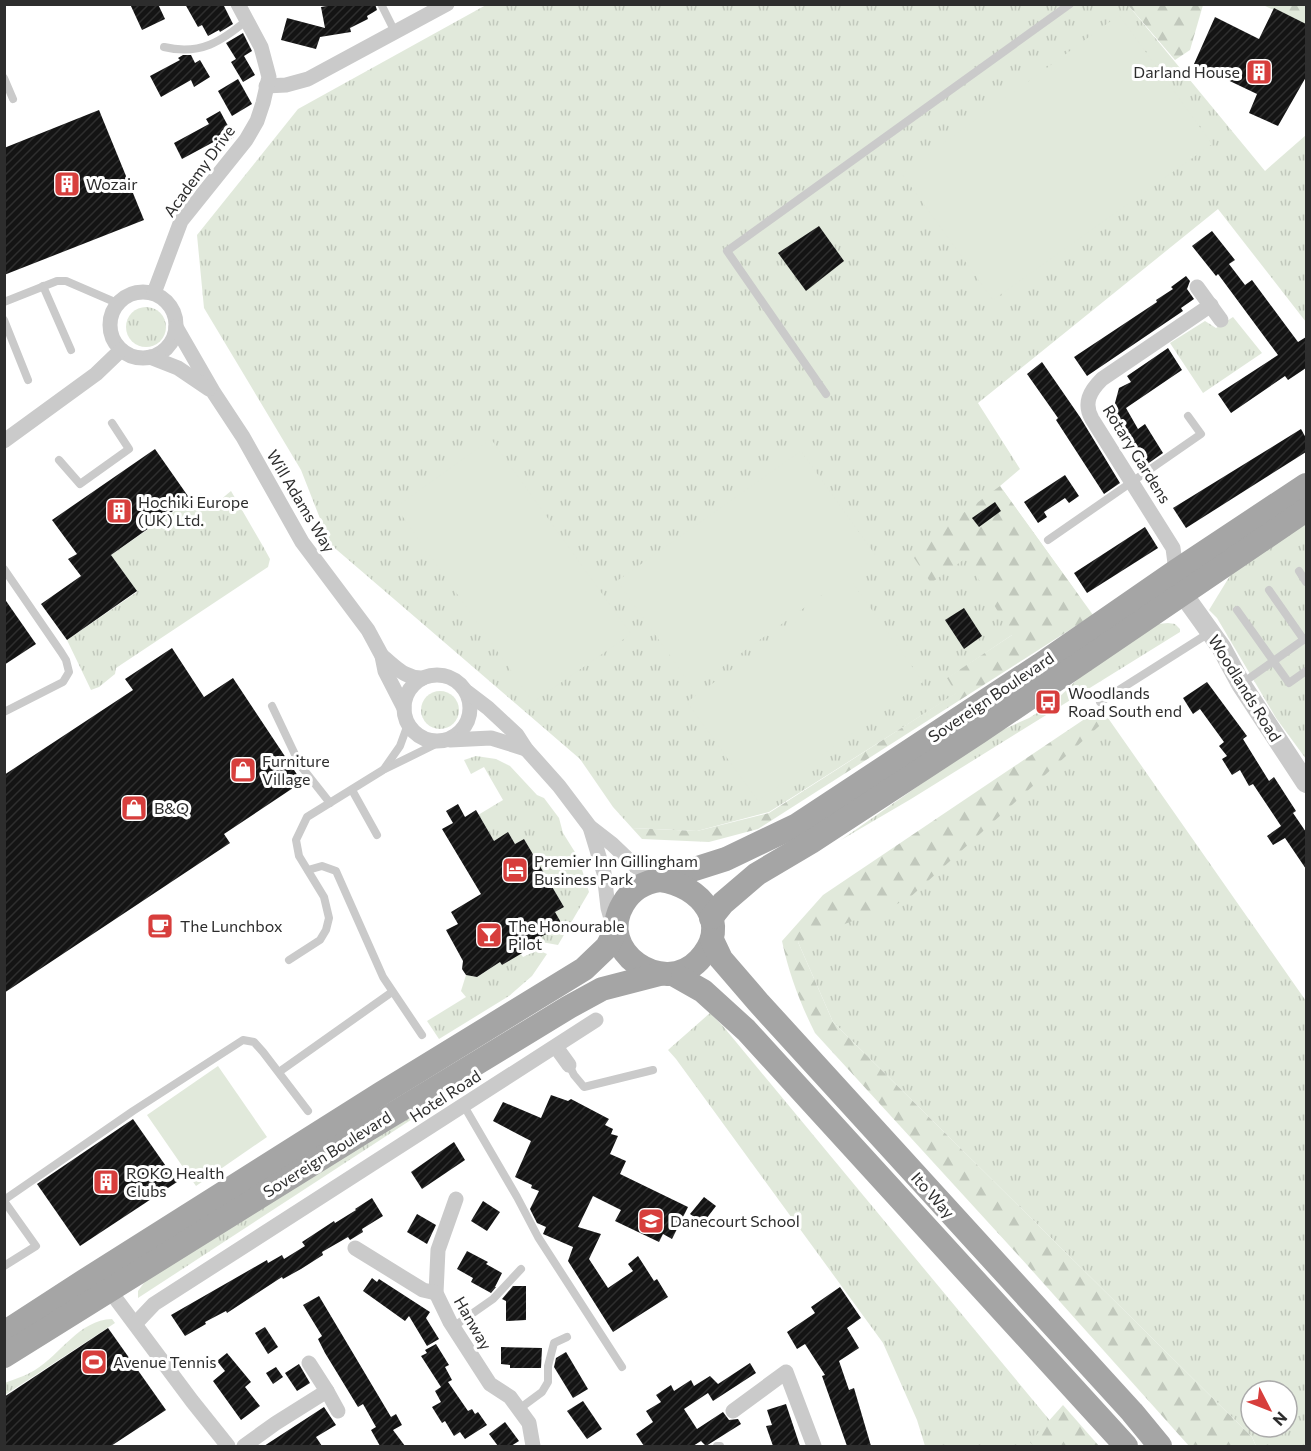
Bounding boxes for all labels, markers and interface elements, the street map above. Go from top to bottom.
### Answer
building icon: Darland House [1244,57,1274,87]
place label: Darland House [1133,62,1240,81]
street label: Academy Drive [159,121,238,220]
building icon: Wozair [52,169,82,199]
place label: Wozair [86,174,138,193]
street label: Rotary Gardens [1100,401,1175,507]
street label: Will Adams Way [263,446,339,555]
place label: Hochiki Europe (UK) Ltd. [138,492,249,529]
building icon: Hochiki Europe (UK) Ltd. [104,496,134,526]
street label: Woodlands Road [1205,631,1286,745]
street label: Sovereign Boulevard [924,647,1057,746]
place label: Woodlands Road South end [1068,683,1182,720]
bus stop icon: Woodlands Road South end [1033,687,1063,717]
place label: Furniture Village [262,751,330,788]
shop icon: Furniture Village [228,755,258,785]
shop icon: B&Q [119,793,149,823]
place label: B&Q [154,798,189,817]
place label: Premier Inn Gillingham Business Park [534,851,698,888]
hotel icon: Premier Inn Gillingham Business Park [500,855,530,885]
cafe icon: The Lunchbox [145,911,175,941]
place label: The Lunchbox [180,916,283,935]
place label: The Honourable Pilot [508,916,625,953]
bar icon: The Honourable Pilot [474,920,504,950]
street label: Hotel Road [406,1066,484,1126]
street label: Sovereign Boulevard [259,1106,394,1201]
place label: ROKO Health Clubs [126,1163,224,1200]
building icon: ROKO Health Clubs [91,1167,121,1197]
street label: Ito Way [908,1168,959,1222]
school or university icon: Danecourt School [636,1206,666,1236]
place label: Danecourt School [670,1211,800,1230]
street label: Hanway [451,1293,496,1353]
sports icon: Avenue Tennis [79,1347,109,1377]
place label: Avenue Tennis [113,1352,217,1371]
north arrow [1239,1379,1299,1439]
text: N [1269,1409,1292,1430]

